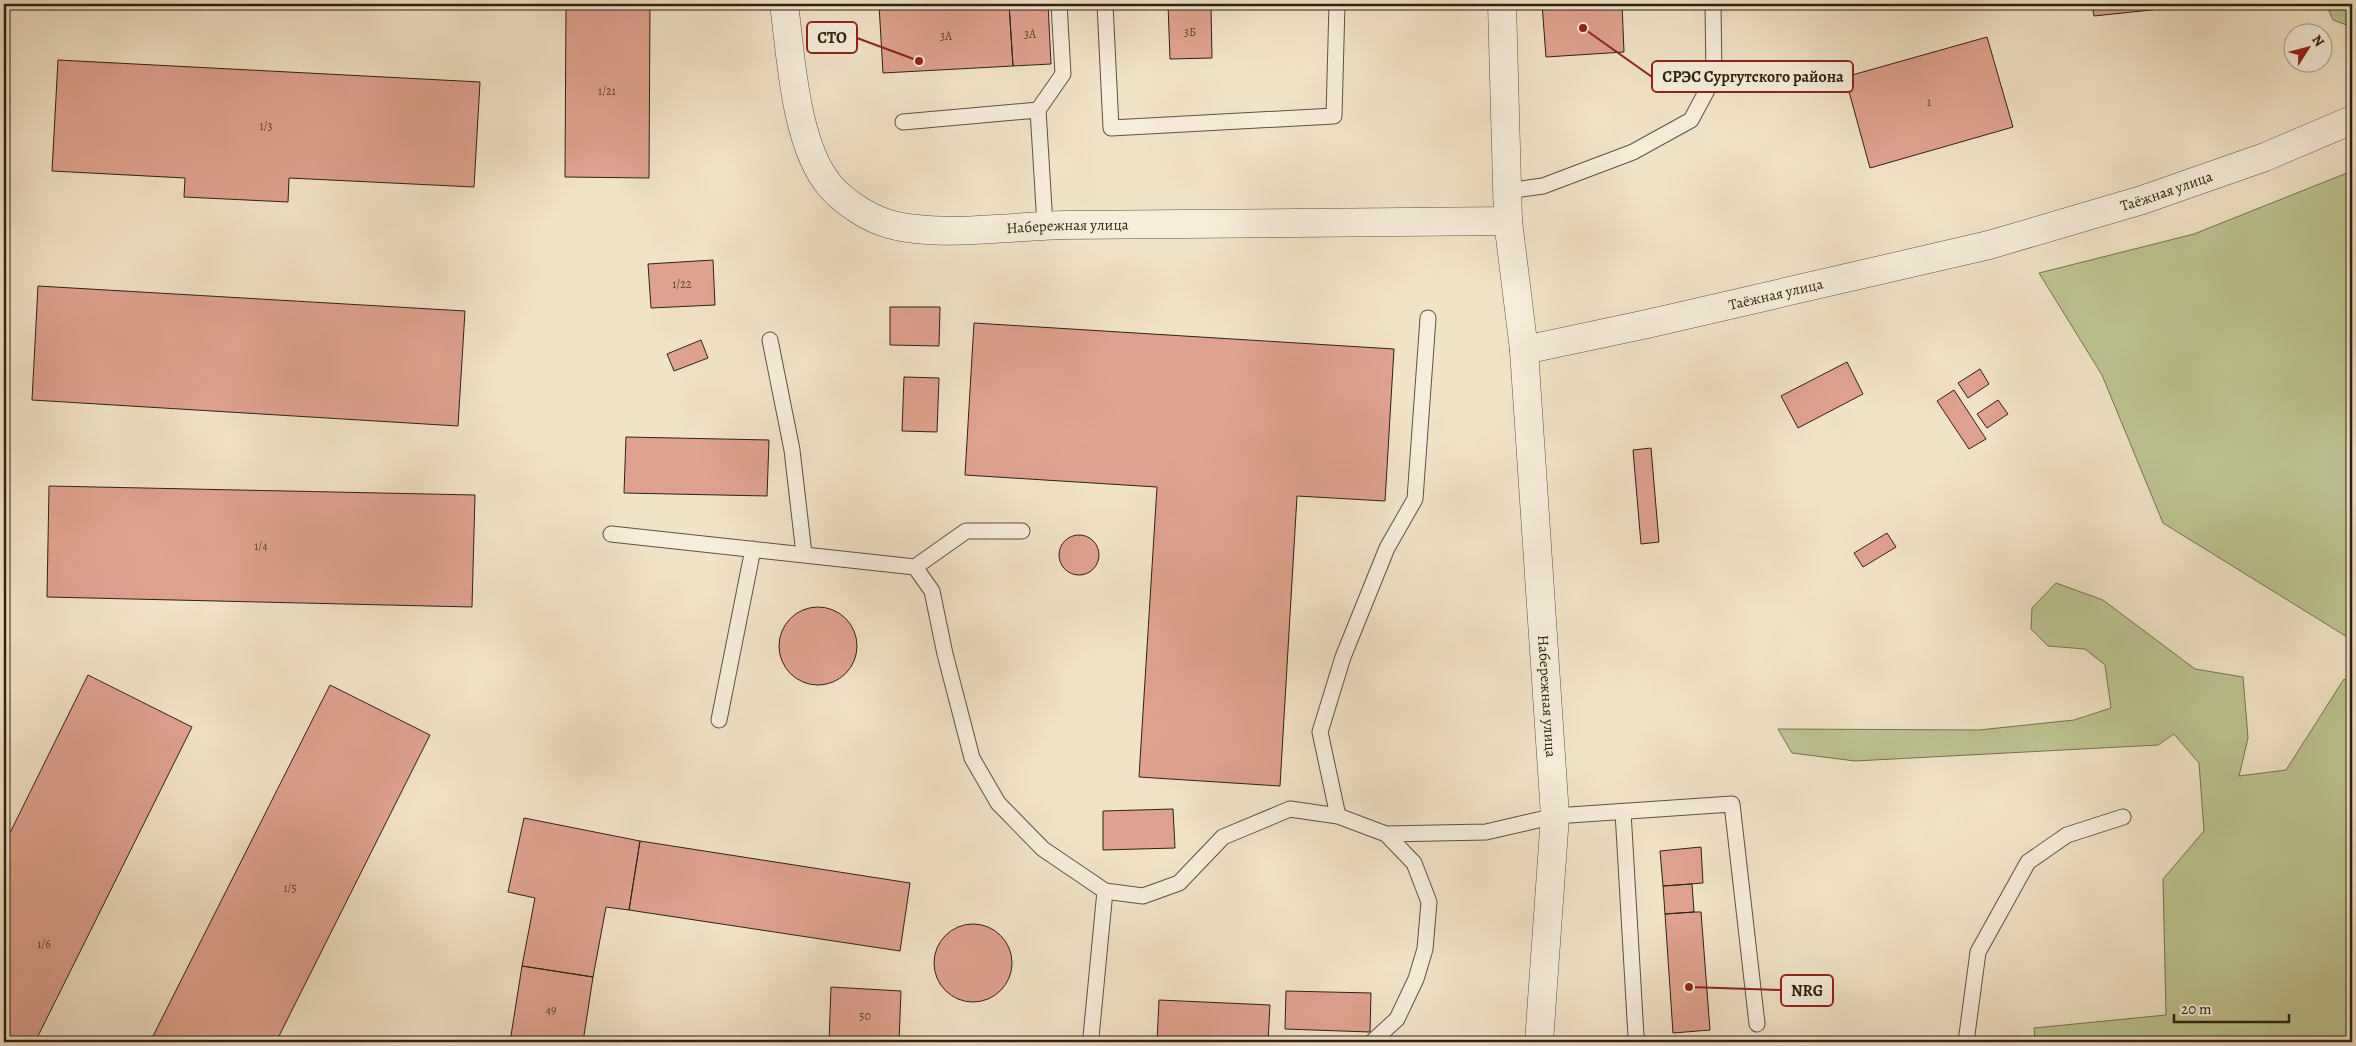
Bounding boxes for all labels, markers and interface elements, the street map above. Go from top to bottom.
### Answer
callout: СТО [807,22,857,53]
north arrow [2284,22,2334,72]
house number: 3Б [1184,24,1196,40]
house number: 3А [1024,26,1037,42]
text: СТО [817,27,847,49]
house number: 3А [940,28,953,44]
text: N [2307,31,2329,50]
callout: СРЭС Сургутского района [1652,61,1853,92]
text: СРЭС Сургутского района [1662,66,1844,88]
house number: 1/21 [598,83,616,99]
house number: 1 [1927,94,1931,110]
house number: 1/3 [259,118,273,134]
street label: Таёжная улица [2118,166,2215,216]
street label: Набережная улица [1006,215,1129,238]
street label: Таёжная улица [1727,274,1825,315]
house number: 1/22 [672,276,692,292]
house number: 1/4 [254,538,268,554]
street label: Набережная улица [1533,634,1561,758]
house number: 1/5 [283,880,297,896]
house number: 1/6 [37,936,51,952]
callout: NRG [1781,975,1833,1006]
text: NRG [1791,980,1823,1002]
scale bar [2174,991,2288,1023]
text: 20 m [2181,999,2212,1019]
house number: 49 [546,1002,556,1018]
house number: 50 [859,1008,871,1024]

